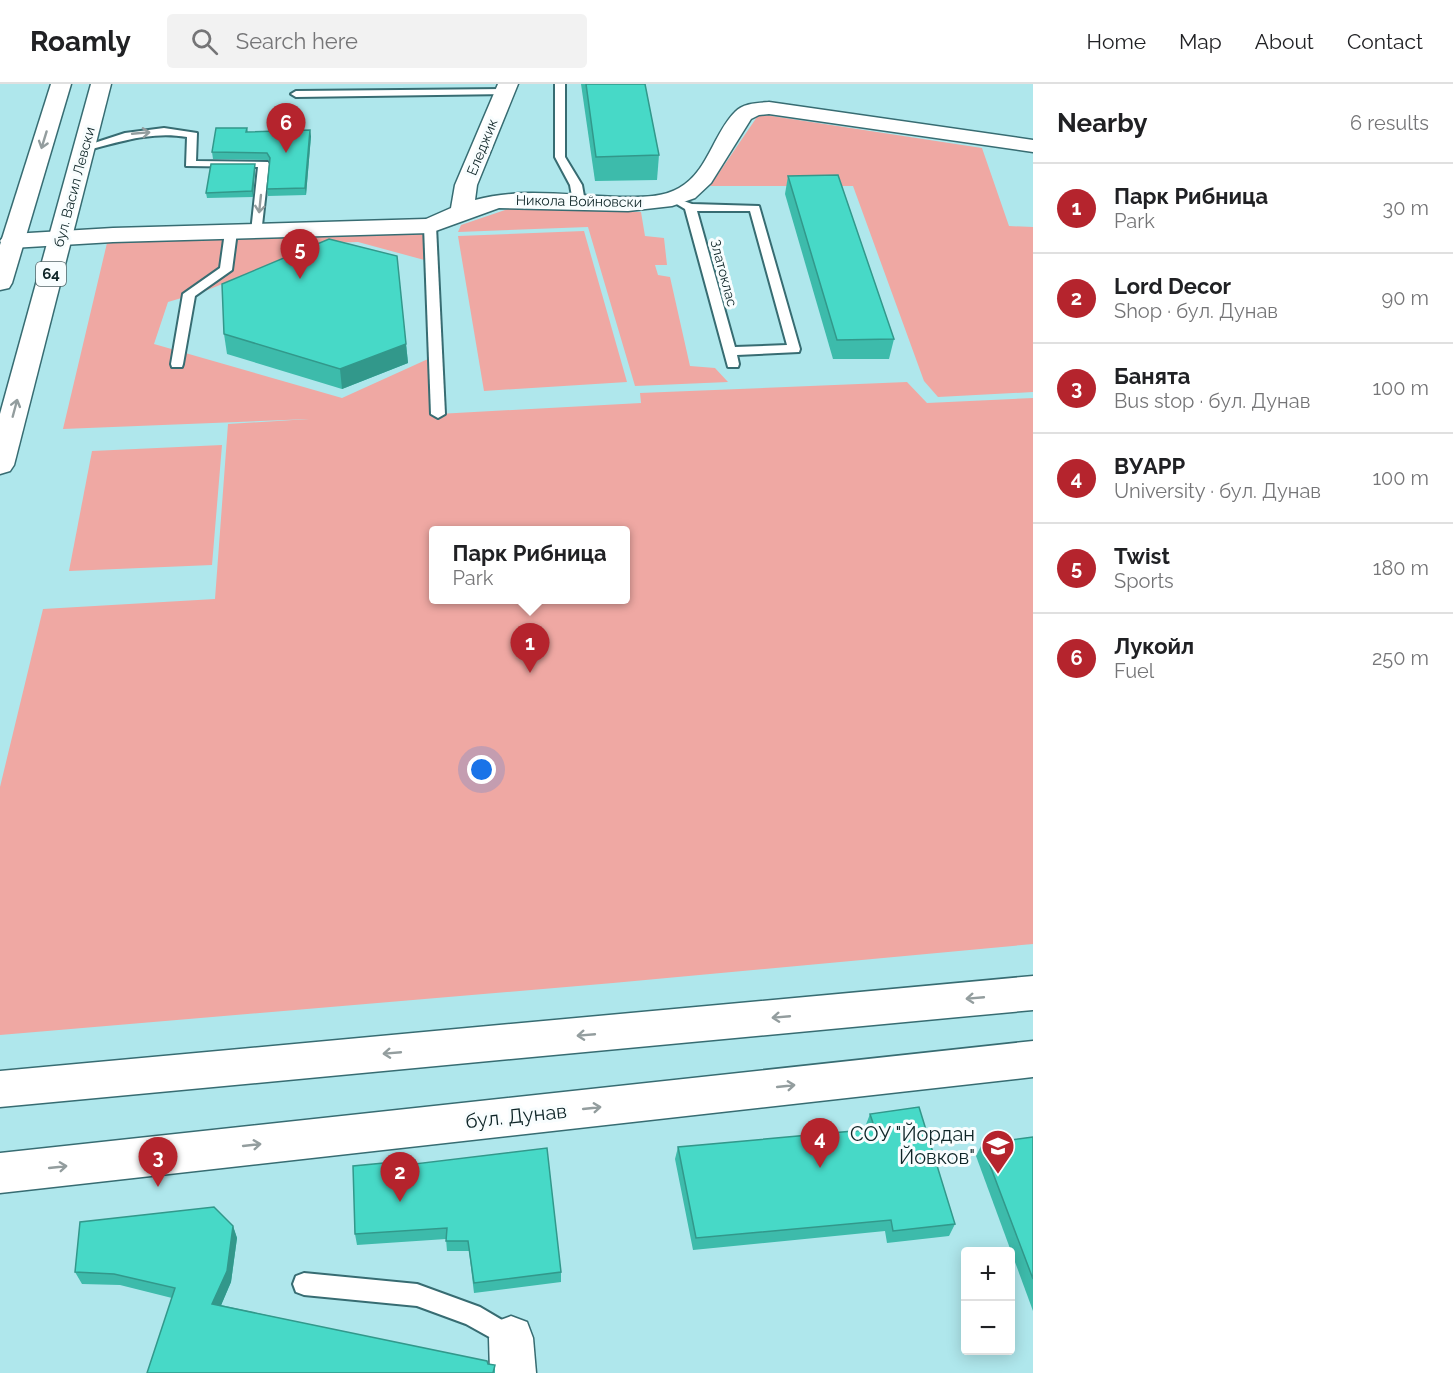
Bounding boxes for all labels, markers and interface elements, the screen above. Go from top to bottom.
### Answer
search box [167,14,587,68]
text: Roamly [30,25,131,58]
icon: search [188,25,221,58]
text: Search here [236,28,358,54]
text: Home [1087,29,1146,54]
text: Map [1179,29,1222,54]
text: About [1255,29,1314,54]
text: Contact [1347,29,1423,54]
pin: 6 [266,104,306,153]
text: Nearby [1057,108,1147,138]
text: 6 results [1350,111,1429,135]
street label: Еледжик [463,116,501,178]
street label: бул. Васил Левски [50,125,98,249]
one-way arrow [130,127,150,138]
one-way arrow [37,130,48,149]
text: Парк Рибница [1114,183,1268,209]
street label: Никола Войновски [516,192,642,210]
one-way arrow [254,193,265,213]
text: 1 [1072,196,1081,220]
text: 30 m [1383,196,1429,220]
text: Park [1114,209,1155,233]
pin: 5 [280,230,320,279]
street label: Златоклас [707,238,741,309]
road number: 64 [36,262,66,286]
text: Lord Decor [1114,273,1231,299]
text: 2 [1071,286,1082,310]
text: 90 m [1382,286,1429,310]
text: Shop · бул. Дунав [1114,299,1278,323]
text: Банята [1114,363,1190,389]
text: 3 [1071,376,1082,400]
text: 100 m [1372,376,1429,400]
text: Bus stop · бул. Дунав [1114,389,1310,413]
one-way arrow [10,399,21,418]
text: ВУАРР [1114,453,1185,479]
text: 4 [1071,466,1082,490]
text: 100 m [1372,466,1429,490]
text: University · бул. Дунав [1114,479,1321,503]
popup [429,526,630,604]
text: Парк Рибница [452,540,607,566]
text: Twist [1114,543,1170,569]
text: 5 [1071,556,1082,580]
text: 180 m [1373,556,1429,580]
text: Park [452,566,493,590]
text: Sports [1114,569,1174,593]
pin: 1 [510,624,550,673]
text: Лукойл [1114,633,1194,659]
text: 6 [1070,646,1083,670]
text: 250 m [1372,646,1429,670]
text: Fuel [1114,659,1154,683]
your location [467,755,496,784]
one-way arrow [965,993,985,1004]
one-way arrow [771,1012,791,1023]
one-way arrow [577,1030,597,1041]
one-way arrow [383,1048,403,1059]
one-way arrow [775,1080,795,1091]
street label: бул. Дунав [464,1099,568,1133]
one-way arrow [581,1102,601,1113]
pin: 4 [800,1118,840,1168]
place label: СОУ "Йордан Йовков" [850,1122,975,1169]
school or university icon: СОУ "Йордан Йовков" [980,1128,1016,1175]
pin: 3 [138,1138,178,1187]
one-way arrow [242,1140,261,1151]
pin: 2 [380,1152,420,1202]
one-way arrow [48,1161,68,1172]
map controls [961,1247,1015,1355]
button: + [961,1247,1015,1301]
button: − [961,1301,1015,1355]

